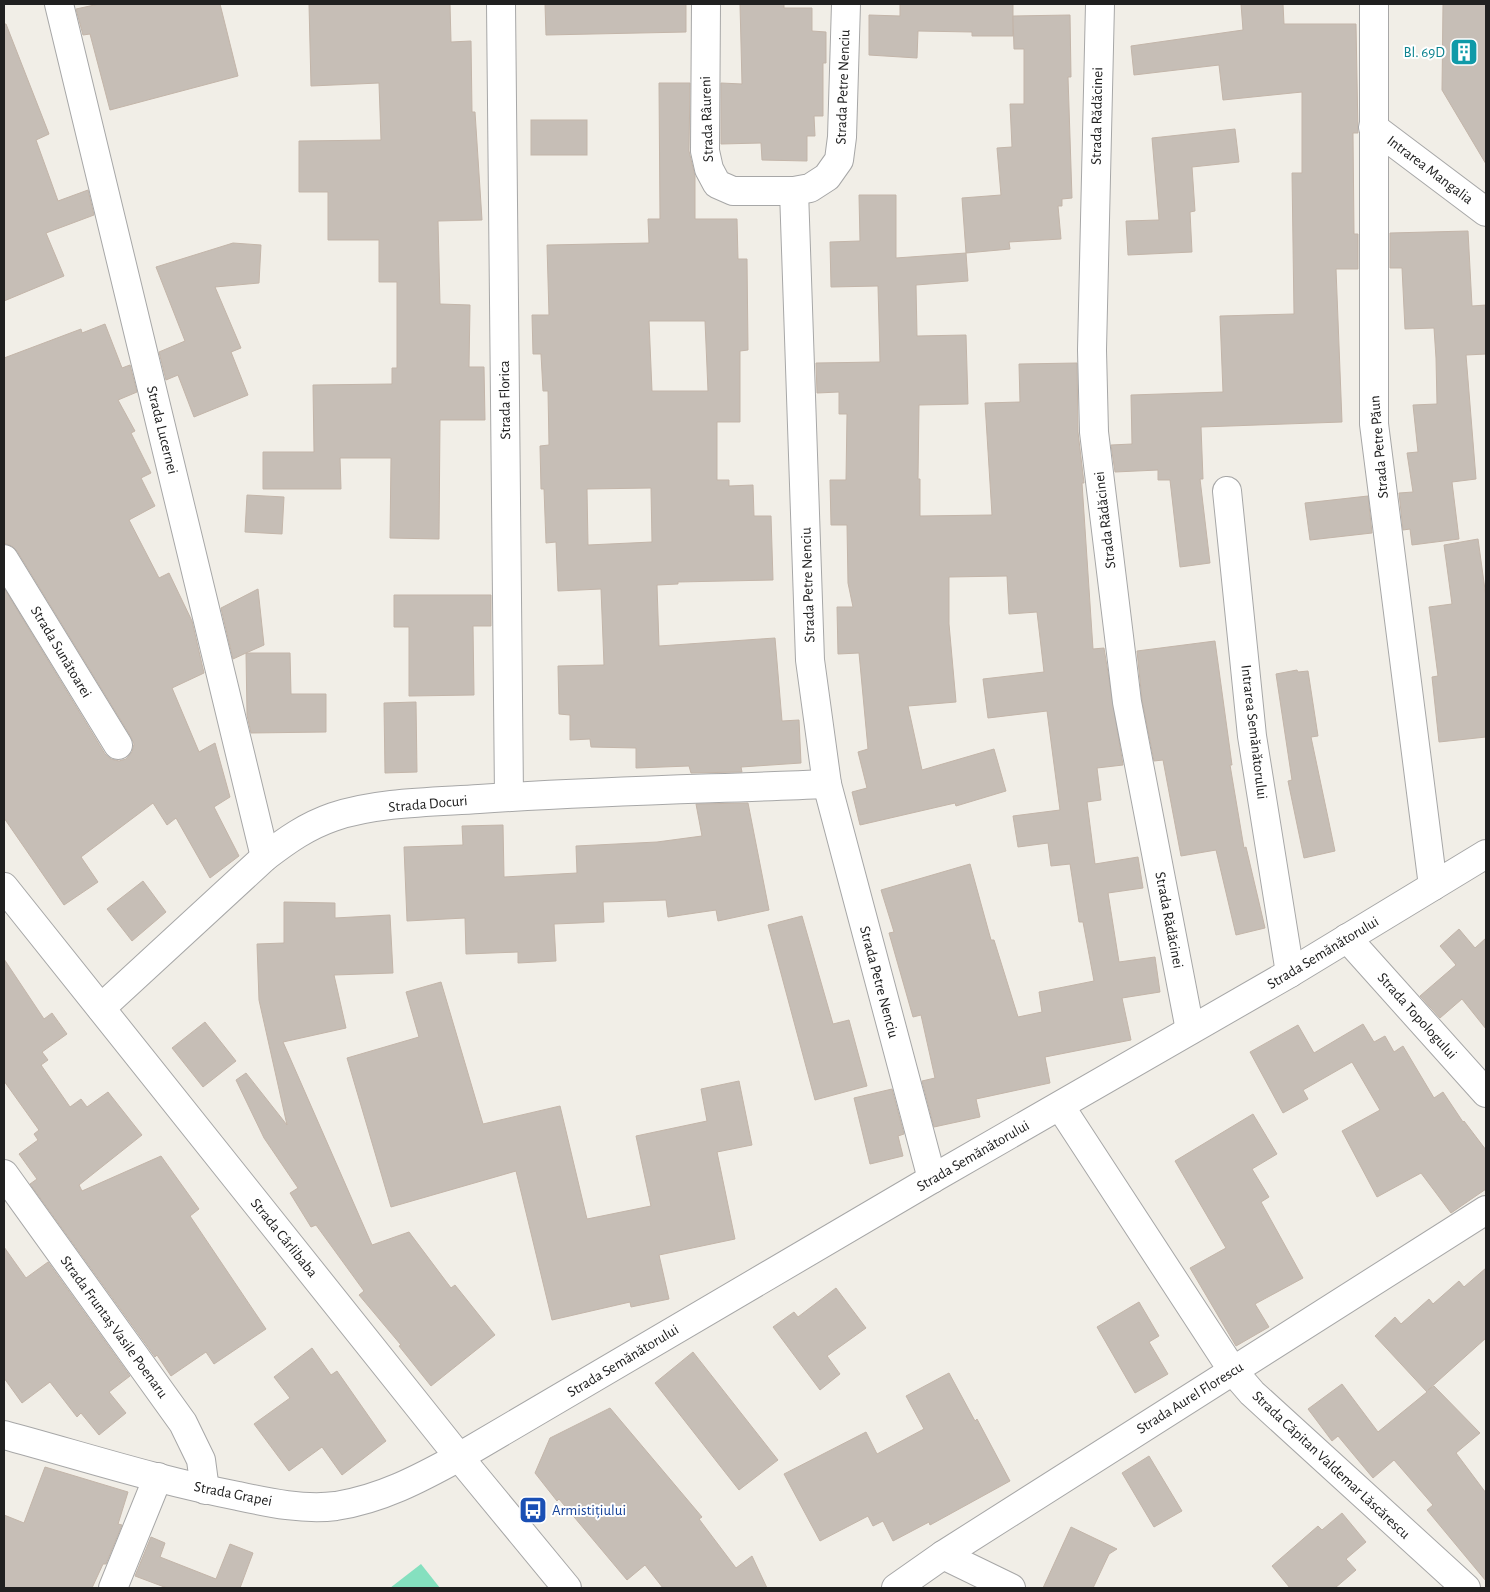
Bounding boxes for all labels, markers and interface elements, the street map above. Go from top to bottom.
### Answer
street label: Strada Petre Nenciu [833,29,853,145]
building icon: Bl. 69D [1449,37,1479,67]
place label: Bl. 69D [1404,45,1445,60]
street label: Strada Rădăcinei [1089,67,1105,165]
street label: Strada Râureni [698,76,716,162]
street label: Intrarea Mangalia [1384,133,1476,207]
street label: Strada Florica [497,360,513,440]
street label: Strada Lucernei [144,384,180,476]
street label: Strada Petre Păun [1367,395,1391,499]
street label: Strada Rădăcinei [1092,470,1118,570]
street label: Strada Petre Nenciu [798,527,818,643]
street label: Strada Sunătoarei [28,604,94,700]
street label: Intrarea Semănătorului [1238,664,1270,800]
street label: Strada Docuri [388,793,468,815]
street label: Strada Rădăcinei [1152,870,1186,970]
street label: Strada Semănătorului [1265,914,1381,992]
street label: Strada Petre Nenciu [857,924,901,1040]
street label: Strada Topologului [1374,970,1460,1062]
street label: Strada Semănătorului [914,1118,1032,1194]
street label: Strada Cârlibaba [248,1196,320,1280]
street label: Strada Fruntaș Vasile Poenaru [57,1253,171,1402]
street label: Strada Semănătorului [565,1322,681,1400]
street label: Strada Aurel Florescu [1134,1359,1246,1437]
street label: Strada Căpitan Valdemar Lăscărescu [1249,1388,1413,1542]
street label: Strada Grapei [193,1479,273,1509]
bus stop icon: Armistițiului [518,1495,548,1525]
place label: Armistițiului [552,1503,626,1519]

